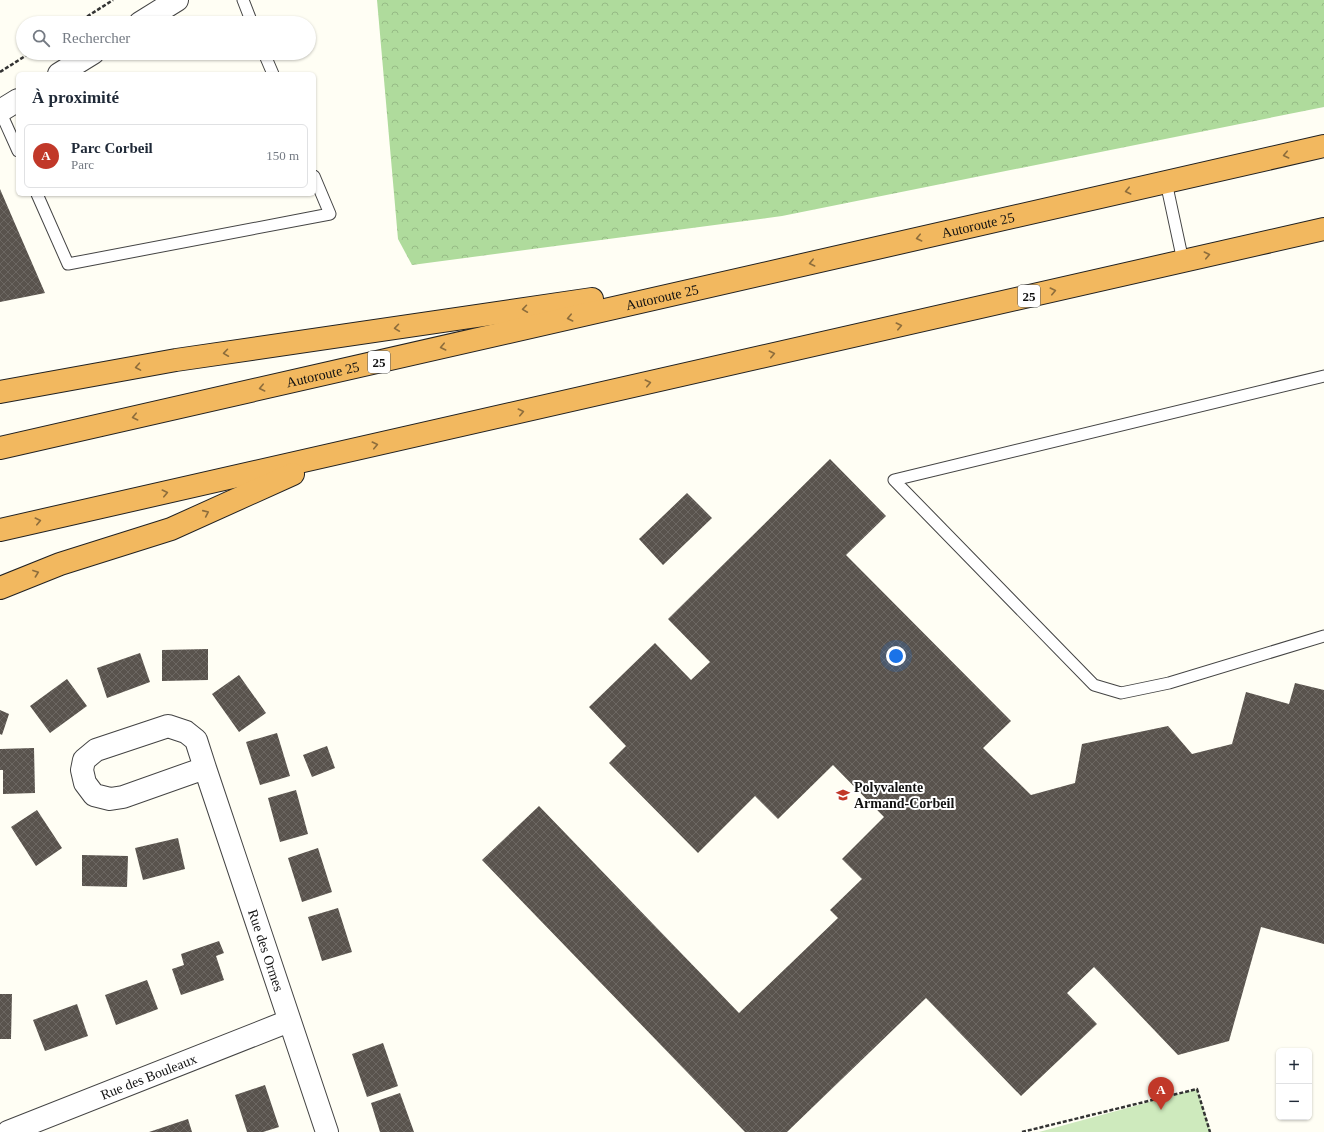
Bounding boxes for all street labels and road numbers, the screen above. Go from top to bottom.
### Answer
street label: Autoroute 25 [940,209,1016,241]
street label: Autoroute 25 [624,281,700,313]
road number: 25 [1018,285,1040,307]
road number: 25 [368,351,390,373]
street label: Autoroute 25 [285,359,361,390]
street label: Rue des Ormes [245,907,287,993]
street label: Rue des Bouleaux [98,1051,199,1102]

